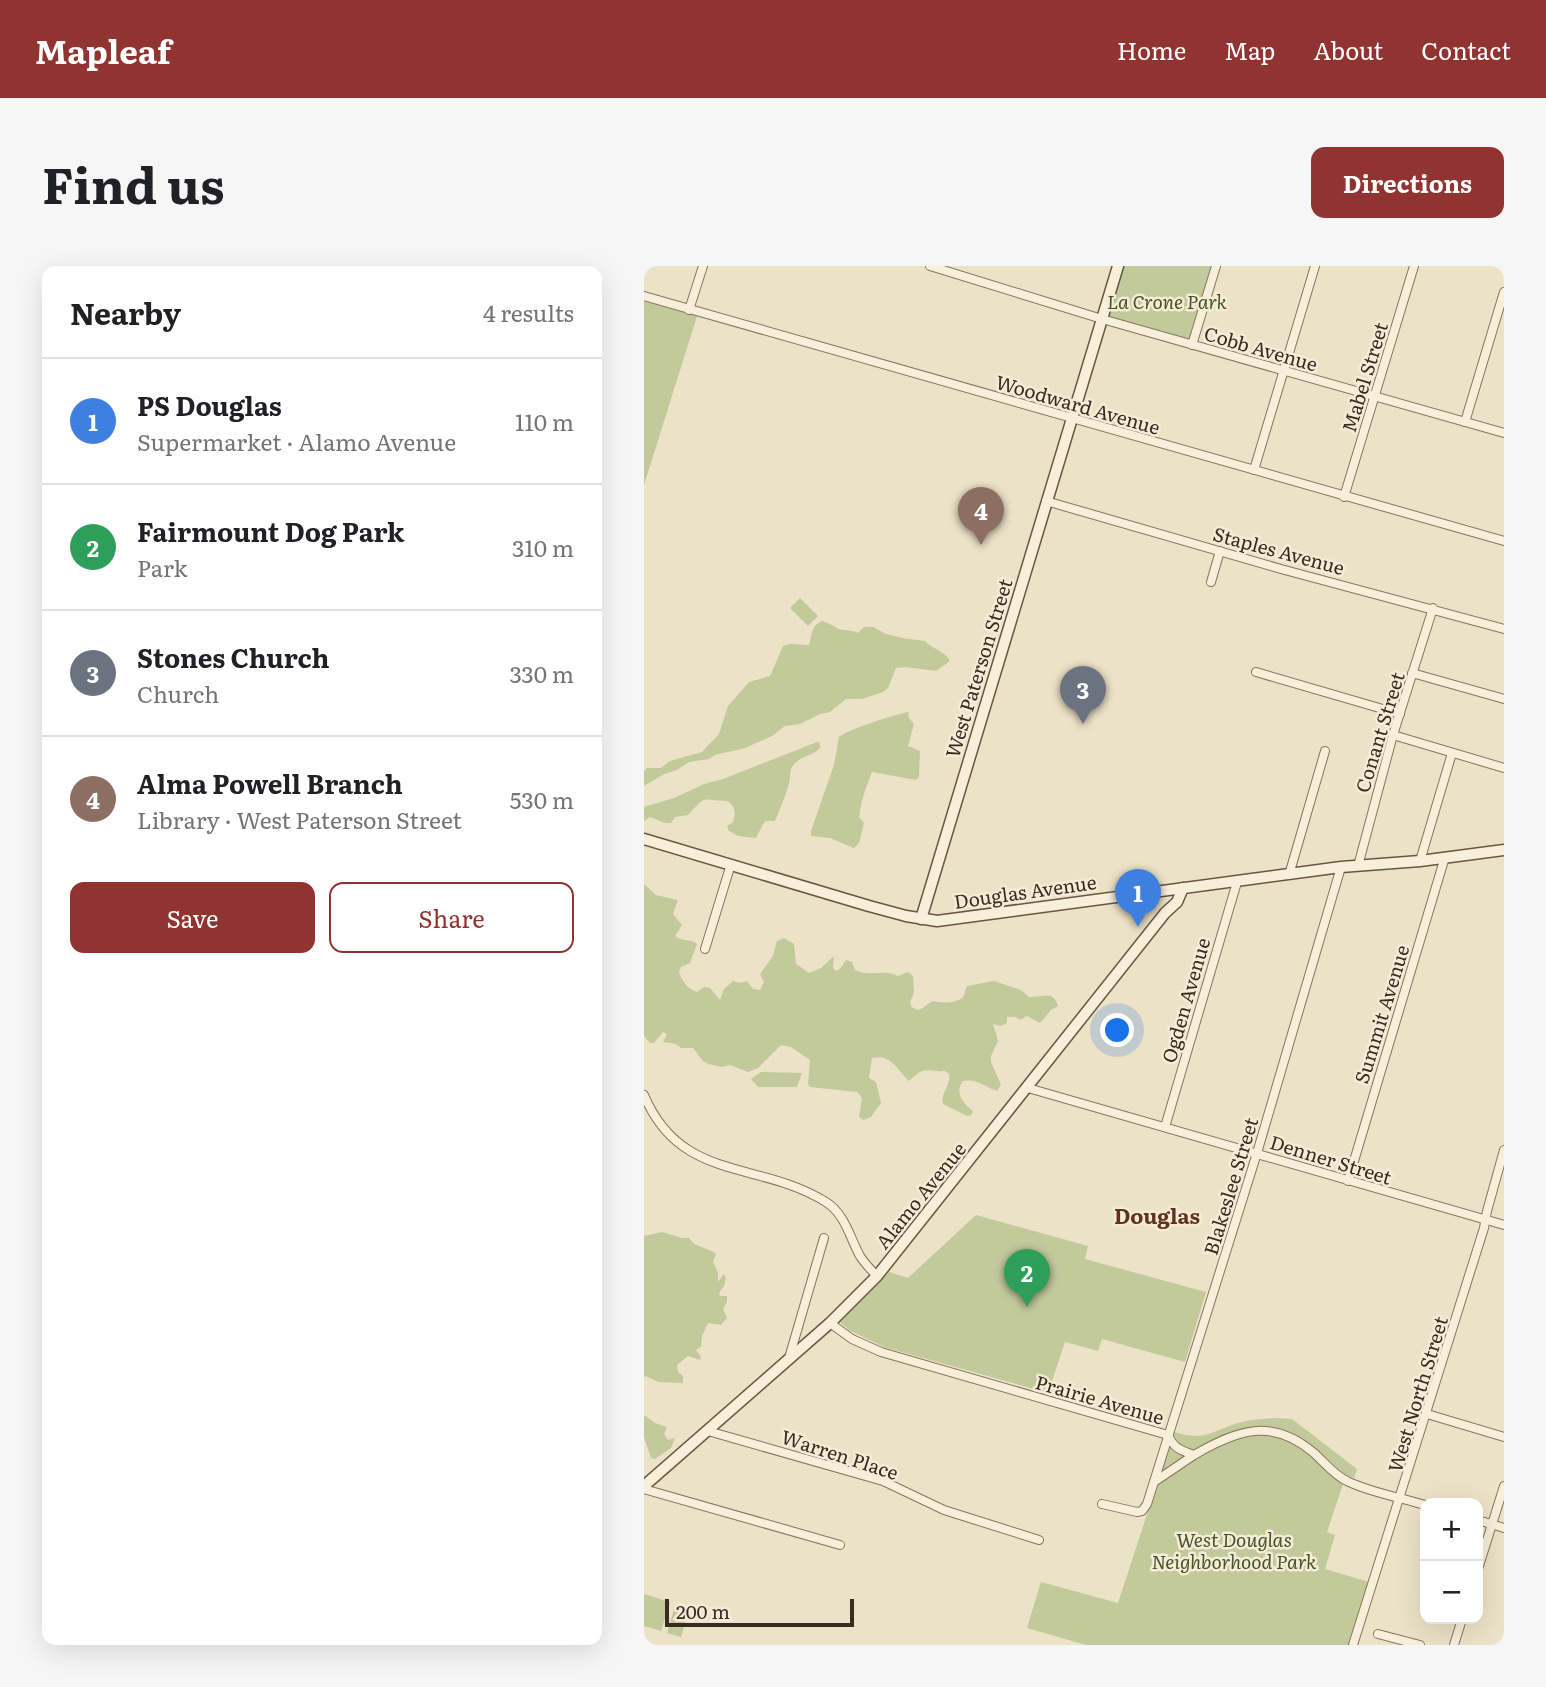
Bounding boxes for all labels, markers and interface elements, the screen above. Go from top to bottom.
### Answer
text: Mapleaf [35,25,171,74]
text: Home [1117,32,1186,67]
text: Map [1224,32,1275,67]
text: About [1313,32,1383,67]
text: Contact [1421,32,1511,67]
text: Find us [42,146,225,219]
button: Directions [1311,147,1504,218]
park label: La Crone Park [1107,287,1228,315]
text: Nearby [70,290,181,334]
text: 4 results [483,295,574,329]
street label: Cobb Avenue [1201,318,1321,378]
street label: Mabel Street [1334,318,1394,436]
street label: Woodward Avenue [993,367,1164,441]
text: PS Douglas [137,385,282,424]
text: 1 [88,404,98,438]
text: 110 m [515,404,574,438]
text: Supermarket · Alamo Avenue [137,424,456,458]
pin: 4 [958,487,1004,545]
text: Fairmount Dog Park [137,511,405,550]
street label: Staples Avenue [1210,519,1348,581]
text: 2 [87,530,99,564]
text: 310 m [512,530,574,564]
text: Park [137,550,187,584]
street label: West Paterson Street [937,575,1019,761]
text: Stones Church [137,637,330,676]
text: 3 [87,656,99,690]
text: 330 m [510,656,574,690]
pin: 3 [1060,666,1106,724]
street label: Conant Street [1347,668,1411,796]
text: Church [137,676,219,710]
text: Alma Powell Branch [137,763,403,802]
text: 4 [86,782,100,816]
text: 530 m [510,782,574,816]
text: Library · West Paterson Street [137,802,462,836]
street label: Douglas Avenue [952,867,1098,915]
pin: 1 [1115,869,1161,927]
button: Save [70,882,315,953]
button: Share [329,882,574,953]
street label: Ogden Avenue [1154,934,1216,1066]
street label: Summit Avenue [1347,941,1415,1087]
your location [1100,1013,1134,1047]
street label: Blakeslee Street [1196,1113,1264,1258]
street label: Denner Street [1267,1127,1396,1191]
street label: Alamo Avenue [868,1135,972,1254]
district label: Douglas [1114,1199,1200,1230]
pin: 2 [1004,1249,1050,1307]
street label: West North Street [1380,1312,1454,1475]
street label: Prairie Avenue [1032,1367,1168,1431]
street label: Warren Place [778,1422,902,1486]
map controls [1420,1498,1483,1624]
button: + [1420,1498,1483,1561]
park label: West Douglas Neighborhood Park [1152,1525,1317,1575]
button: − [1420,1561,1483,1624]
scale bar [665,1596,854,1628]
text: 200 m [676,1597,730,1625]

